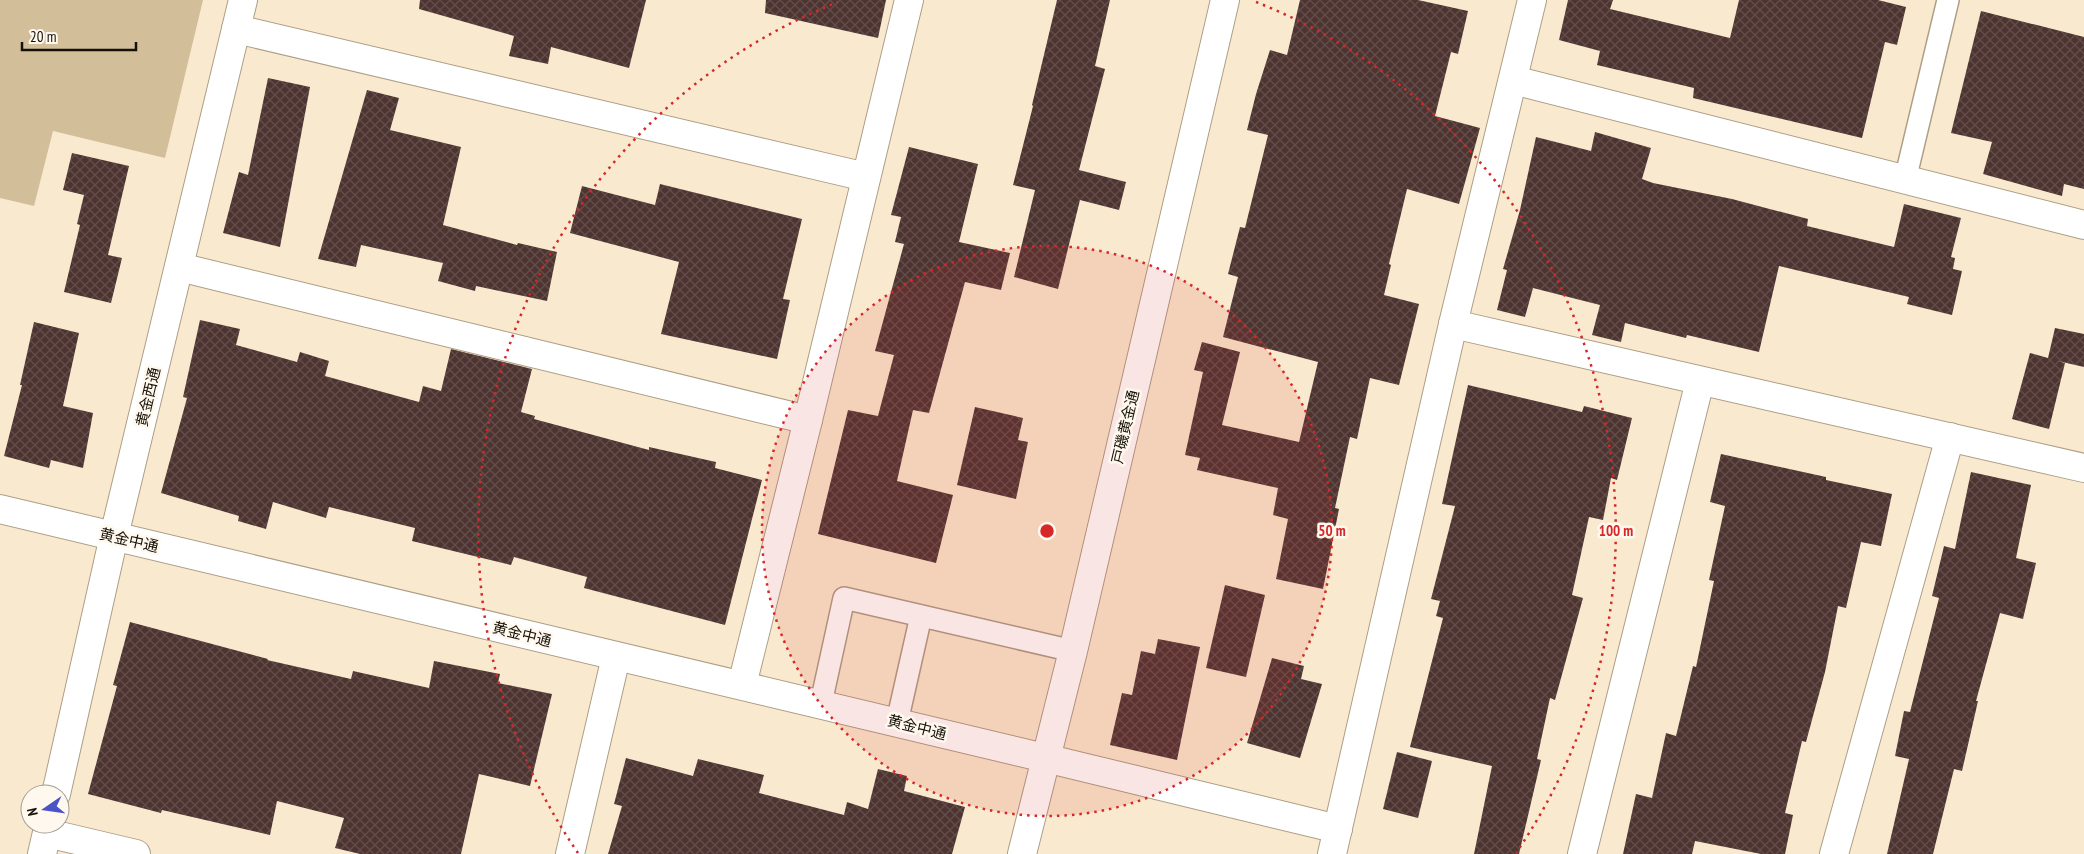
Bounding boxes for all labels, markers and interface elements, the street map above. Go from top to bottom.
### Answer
scale bar [22,20,136,52]
text: 20 m [30,27,56,46]
street label: 黄金西通 [132,366,164,428]
street label: 戸磯黄金通 [1107,388,1143,466]
text: 50 m [1318,521,1346,540]
text: 100 m [1599,521,1633,540]
centre of rings [1038,522,1056,540]
street label: 黄金中通 [98,524,160,556]
street label: 黄金中通 [491,618,553,650]
street label: 黄金中通 [886,711,948,743]
north arrow [20,784,70,834]
text: N [23,806,42,818]

